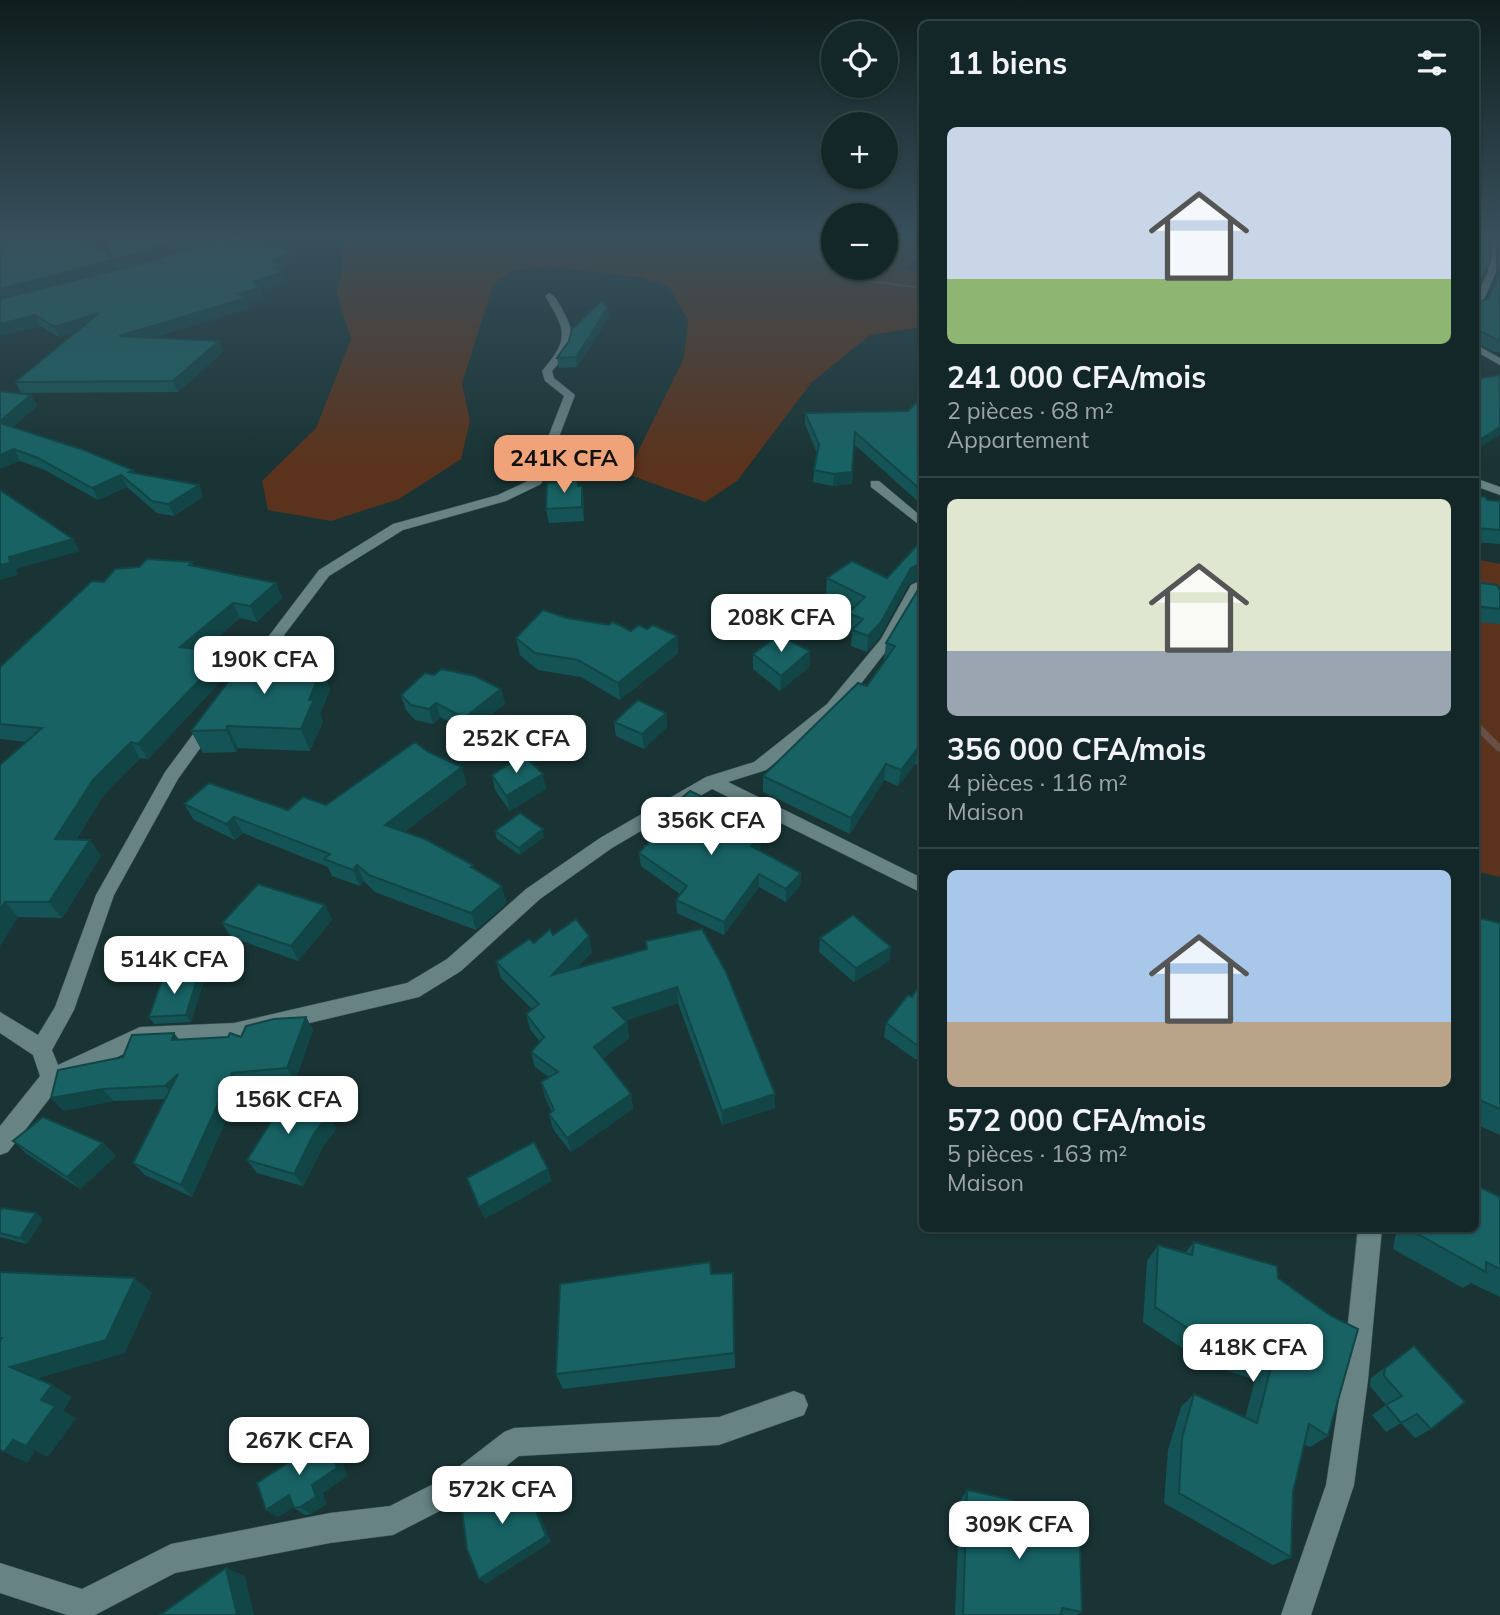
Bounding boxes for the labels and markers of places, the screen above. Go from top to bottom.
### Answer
pin: 241K CFA [492,435,636,495]
pin: 208K CFA [709,594,853,654]
pin: 190K CFA [192,636,336,696]
pin: 252K CFA [444,716,588,775]
pin: 356K CFA [639,798,783,857]
pin: 514K CFA [102,936,246,996]
pin: 156K CFA [216,1076,360,1136]
pin: 418K CFA [1181,1324,1325,1384]
pin: 267K CFA [227,1418,371,1477]
pin: 572K CFA [430,1466,574,1526]
pin: 309K CFA [947,1502,1091,1561]

